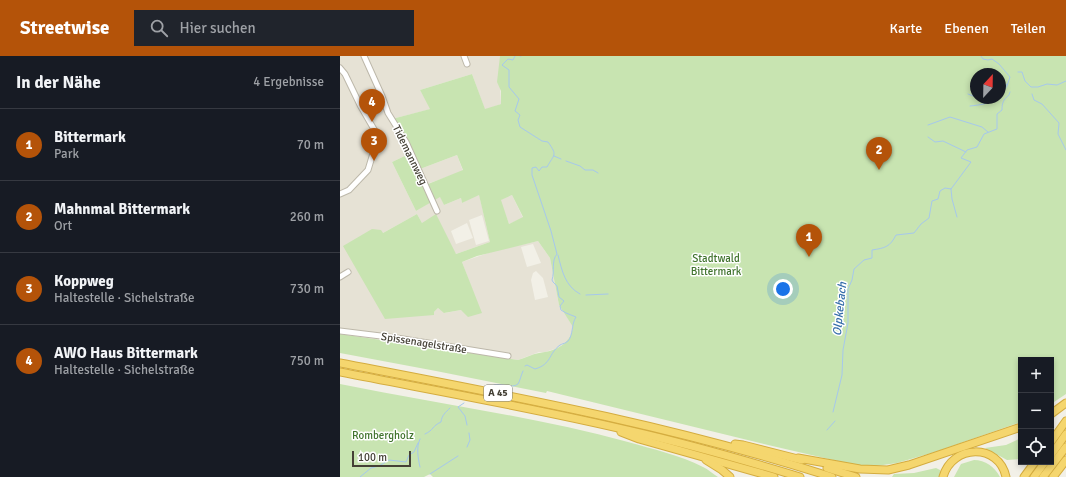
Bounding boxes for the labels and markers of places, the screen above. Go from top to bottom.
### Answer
pin: 4 [359,89,385,122]
pin: 3 [361,128,387,161]
pin: 2 [866,137,892,170]
pin: 1 [796,224,822,257]

